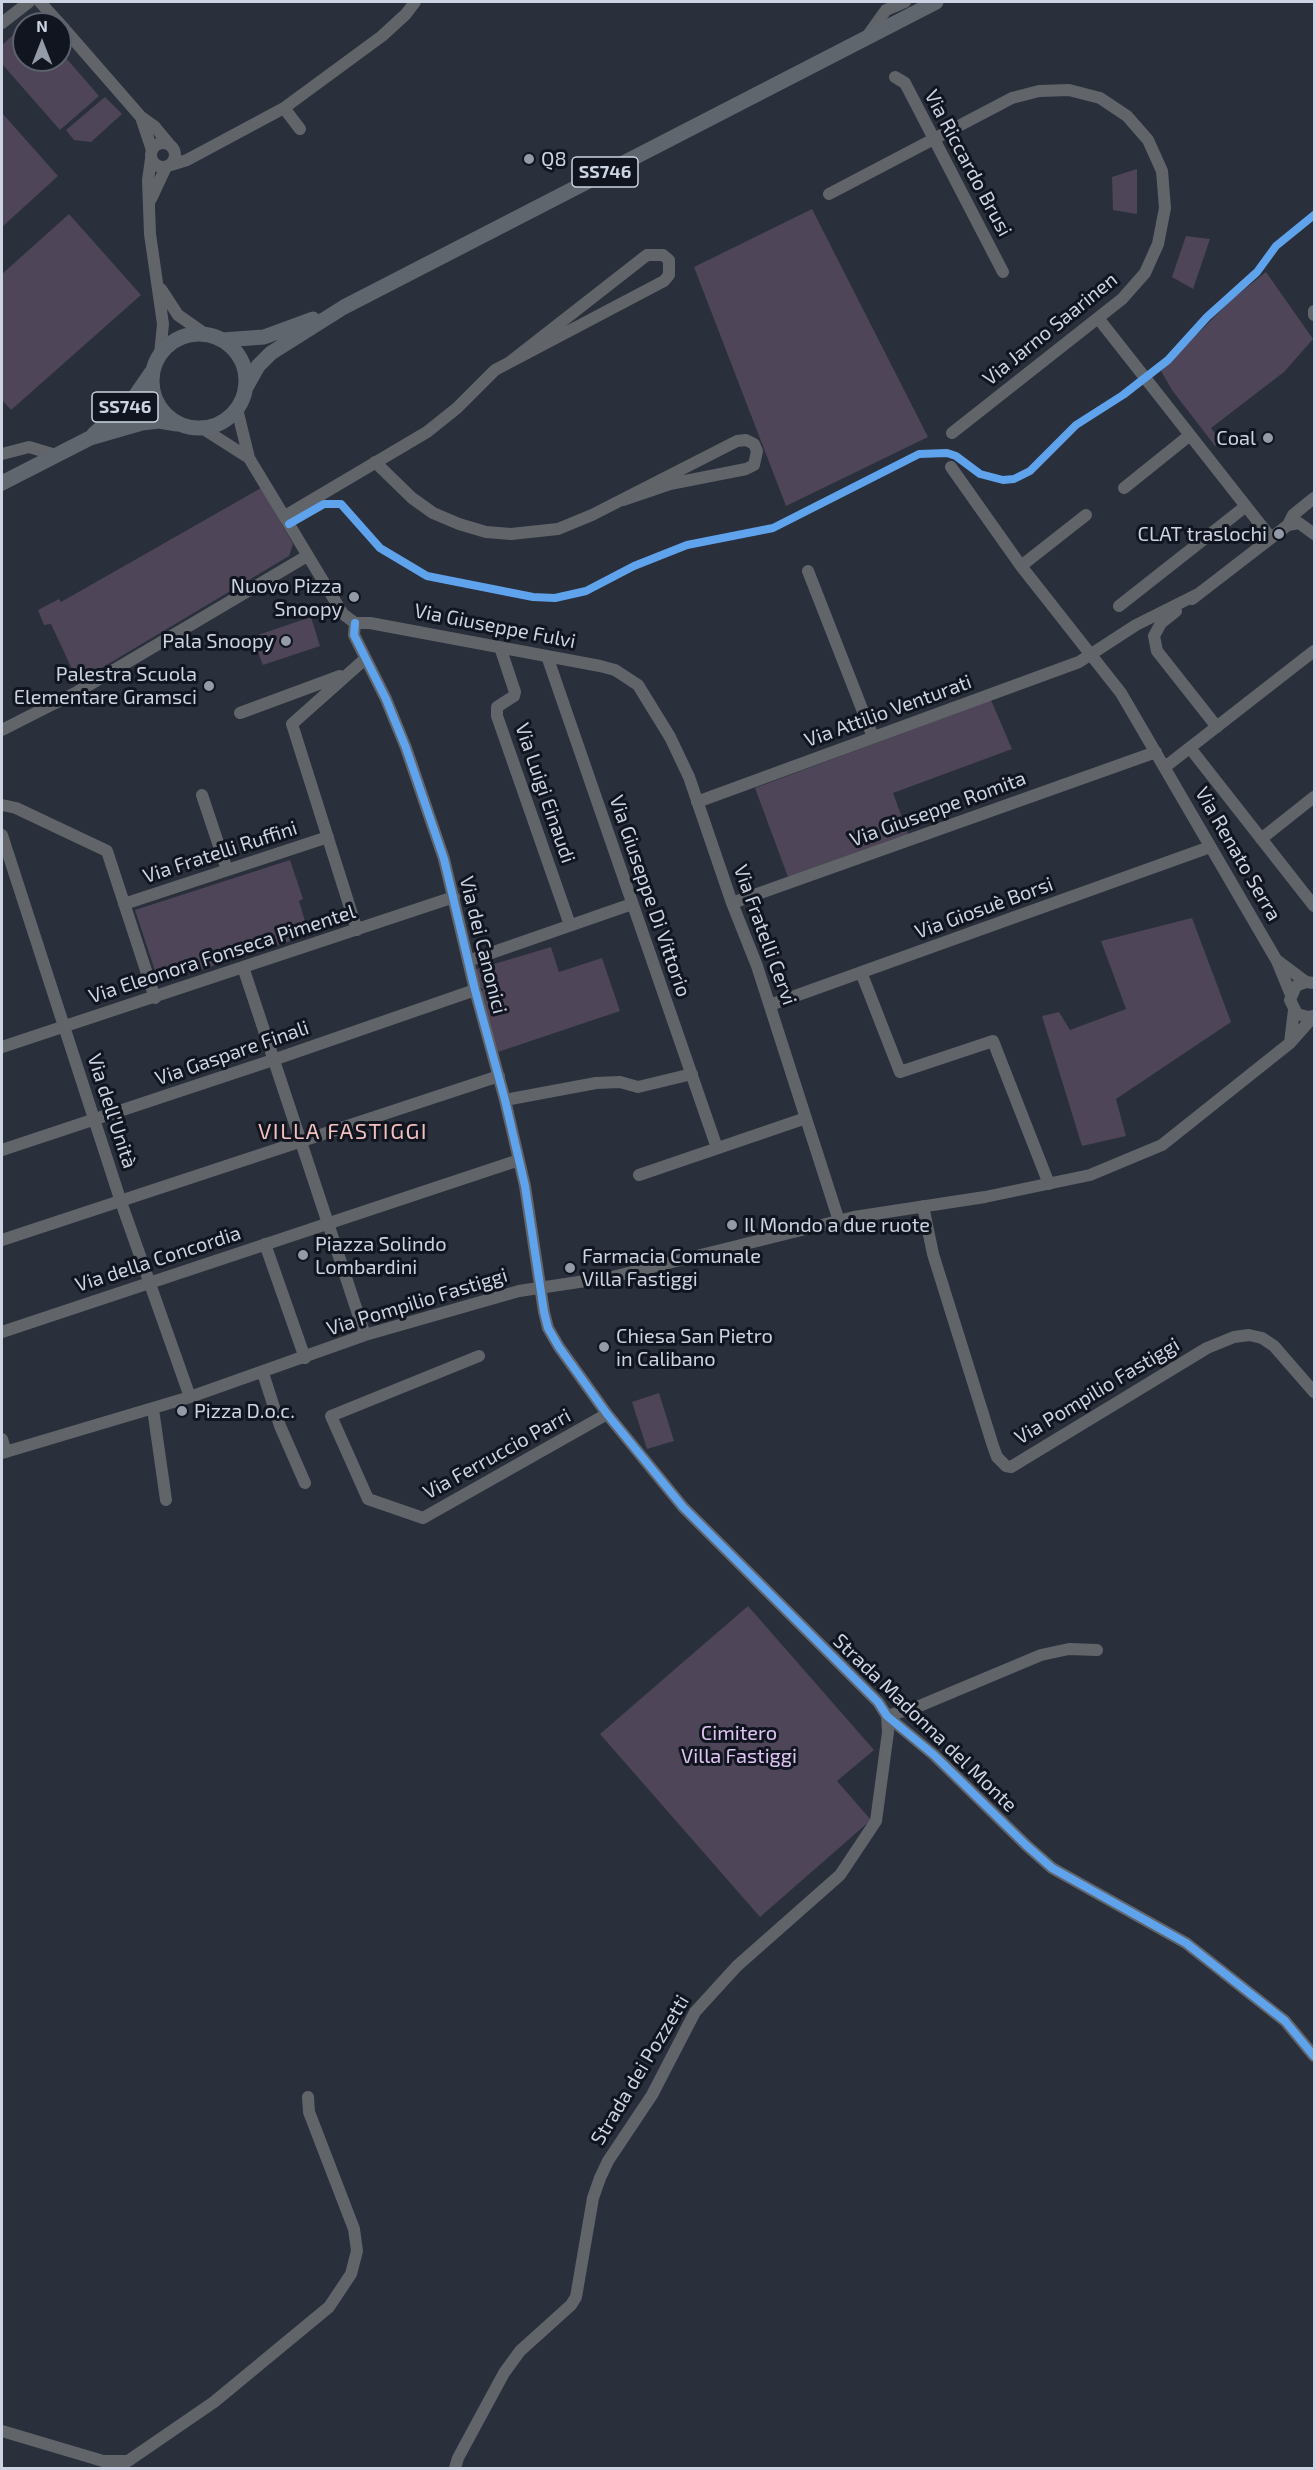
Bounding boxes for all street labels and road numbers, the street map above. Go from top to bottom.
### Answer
street label: Via Riccardo Brusi [919,86,1017,240]
road number: SS746 [572,157,638,187]
street label: Via Jarno Saarinen [978,267,1122,391]
road number: SS746 [92,392,158,422]
street label: Via Giuseppe Fulvi [412,599,578,653]
street label: Via Attilio Venturati [801,670,975,752]
street label: Via Luigi Einaudi [510,720,580,866]
street label: Via Giuseppe Romita [847,766,1029,852]
street label: Via Renato Serra [1190,783,1286,925]
street label: Via Giuseppe Di Vittorio [604,792,696,1000]
street label: Via Fratelli Ruffini [140,816,300,888]
street label: Via Fratelli Cervi [729,862,801,1008]
street label: Via Giosuè Borsi [912,872,1056,944]
street label: Via dei Canonici [454,874,512,1016]
street label: Via Eleonora Fonseca Pimentel [86,900,358,1008]
street label: Via Gaspare Finali [152,1015,312,1091]
street label: Via dell'Unità [82,1051,142,1171]
street label: Via della Concordia [72,1221,244,1297]
street label: Via Pompilio Fastiggi [324,1263,510,1341]
street label: Via Pompilio Fastiggi [1010,1332,1184,1450]
street label: Via Ferruccio Parri [419,1403,575,1505]
street label: Strada Madonna del Monte [828,1629,1022,1817]
street label: Strada dei Pozzetti [586,1991,694,2149]

